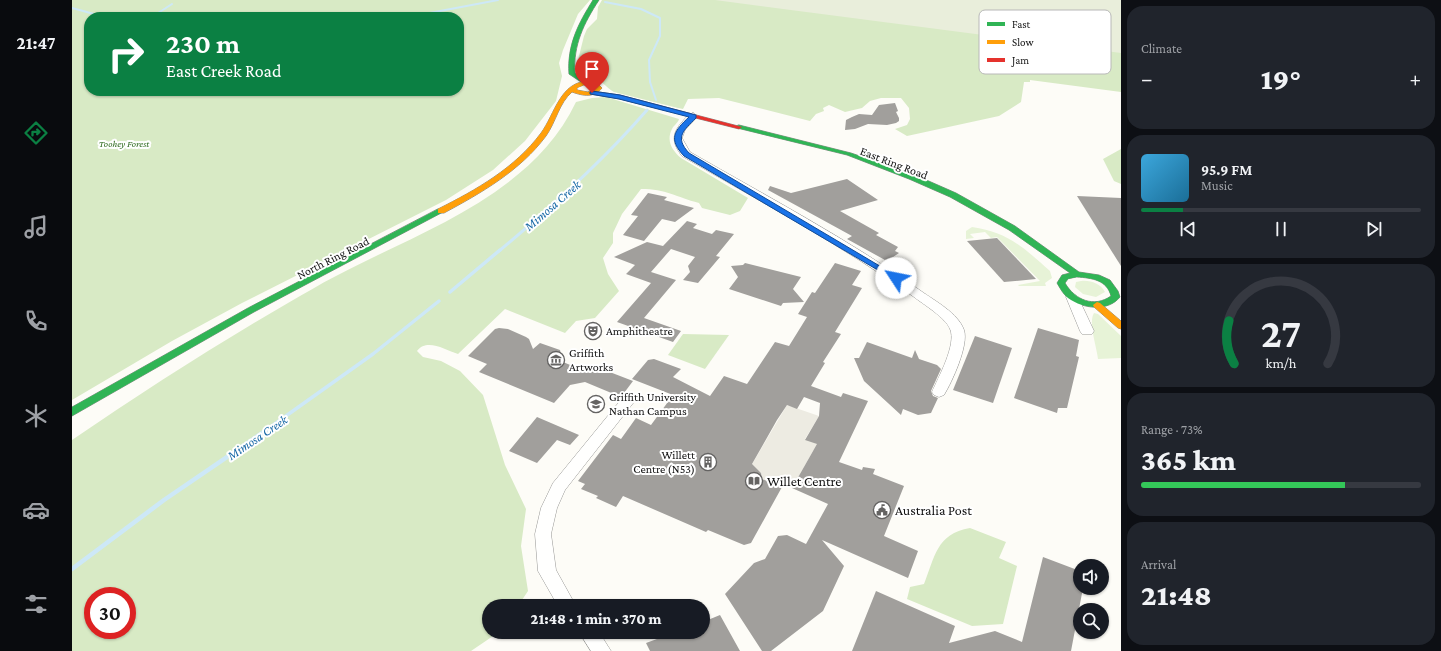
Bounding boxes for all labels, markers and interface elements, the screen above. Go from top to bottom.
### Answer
legend [979,10,1111,74]
text: Fast [1012,18,1031,30]
icon: right [100,28,152,80]
text: 230 m [166,28,240,59]
text: 21:47 [17,33,55,53]
text: Slow [1012,36,1034,48]
text: Climate [1141,41,1182,56]
pin [575,52,609,93]
text: Jam [1011,54,1029,67]
icon: arrive [581,58,603,80]
text: East Creek Road [166,61,281,81]
text: 19° [1261,62,1301,95]
text: − [1141,66,1153,91]
text: + [1409,66,1421,91]
icon: directions [22,119,50,147]
park label: Toohey Forest [99,138,150,149]
street label: East Ring Road [858,144,931,183]
text: 95.9 FM [1201,162,1252,178]
water label: Mimosa Creek [520,176,584,234]
text: Music [1201,178,1233,193]
icon: music [22,213,50,241]
icon: previous [1177,218,1199,240]
icon: pause [1270,218,1292,240]
icon: next [1363,218,1385,240]
street label: North Ring Road [294,233,372,282]
position arrow [875,257,917,299]
icon: phone [22,307,50,335]
text: 27 [1261,309,1301,355]
theatre icon: Amphitheatre [583,321,603,341]
place label: Amphitheatre [606,324,673,338]
place label: Griffith Artworks [569,346,614,374]
museum icon: Griffith Artworks [546,350,566,370]
text: km/h [1266,354,1297,370]
place label: Griffith University Nathan Campus [609,390,697,418]
school or university icon: Griffith University Nathan Campus [586,394,606,414]
icon: climate [22,402,50,430]
water label: Mimosa Creek [223,411,291,464]
text: Range · 73% [1141,422,1203,437]
text: 365 km [1141,443,1236,476]
place label: Willett Centre (N53) [633,448,696,476]
building icon: Willett Centre (N53) [698,452,718,472]
library icon: Willet Centre [744,471,764,491]
place label: Willet Centre [767,473,841,489]
icon: car [22,496,50,524]
public building icon: Australia Post [872,500,892,520]
place label: Australia Post [895,502,972,518]
text: Arrival [1141,557,1176,572]
map controls [1073,559,1109,639]
button: sound [1073,559,1109,595]
text: 21:48 [1141,578,1212,611]
speed limit sign: 30 [84,587,136,639]
icon: filters [22,590,50,618]
button: search [1073,603,1109,639]
text: 21:48 · 1 min · 370 m [531,611,661,627]

